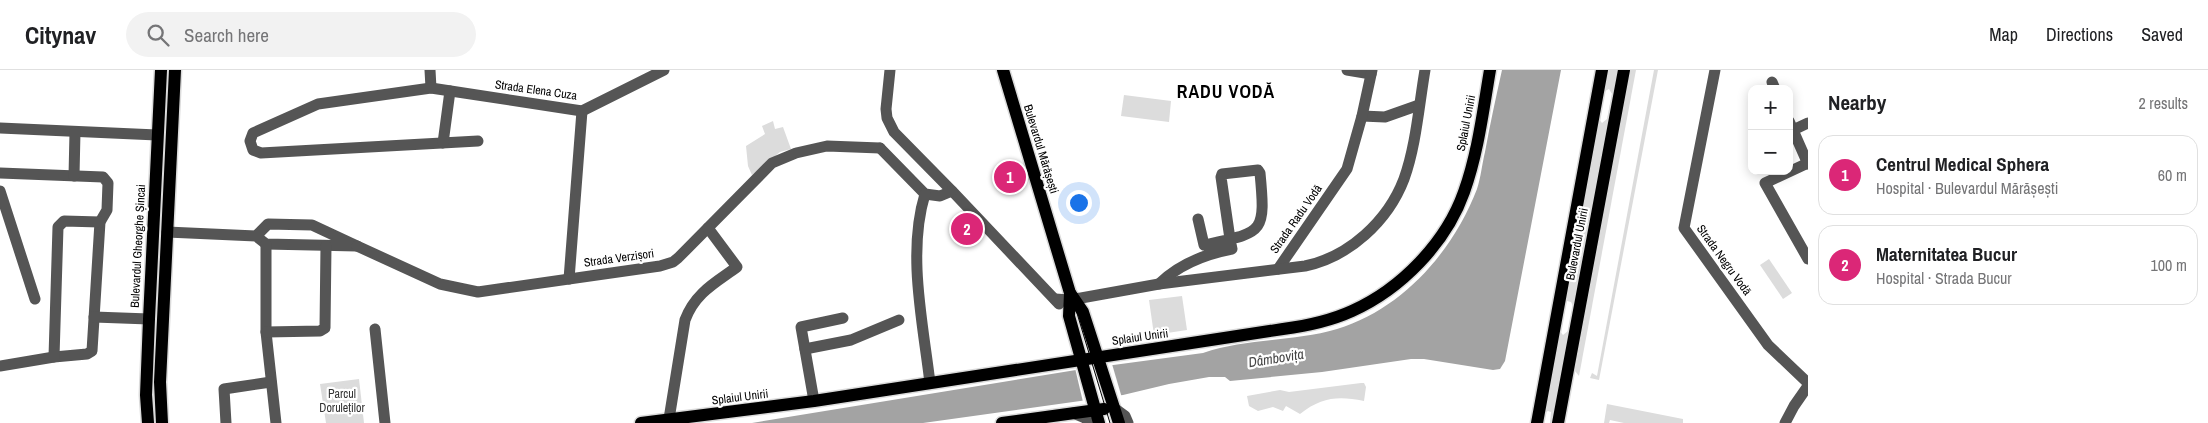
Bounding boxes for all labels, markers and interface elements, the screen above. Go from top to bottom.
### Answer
search box [126,12,476,57]
text: Citynav [25,19,96,51]
icon: search [144,21,172,49]
text: Search here [184,22,269,48]
text: Map [1989,22,2018,47]
text: Directions [2046,22,2113,47]
text: Saved [2141,22,2183,47]
street label: Strada Elena Cuza [494,76,579,104]
district label: RADU VODĂ [1177,79,1275,104]
map controls [1748,85,1793,175]
button: + [1748,85,1793,130]
text: Nearby [1828,88,1886,117]
text: 2 results [2138,92,2188,114]
street label: Splaiul Unirii [1453,94,1479,152]
street label: Bulevardul Mărășești [1020,102,1062,196]
button: − [1748,130,1793,175]
text: Centrul Medical Sphera [1876,151,2049,177]
pin: 1 [994,158,1026,196]
text: 1 [1841,164,1849,186]
text: 60 m [2158,164,2187,186]
text: Hospital · Bulevardul Mărășești [1876,177,2058,199]
street label: Strada Radu Vodă [1266,181,1326,257]
street label: Bulevardul Gheorghe Șincai [127,184,149,308]
your location [1066,190,1092,216]
street label: Bulevardul Unirii [1562,206,1592,282]
pin: 2 [951,210,983,248]
street label: Strada Negru Vodă [1693,221,1755,299]
text: Maternitatea Bucur [1876,241,2017,267]
street label: Strada Verzișori [583,245,655,271]
text: 2 [1841,254,1849,276]
text: 100 m [2151,254,2187,276]
text: Hospital · Strada Bucur [1876,267,2012,289]
street label: Splaiul Unirii [1111,325,1169,349]
water label: Dâmbovița [1247,345,1305,371]
park label: Parcul Doruleților [319,386,365,416]
street label: Splaiul Unirii [711,386,769,408]

